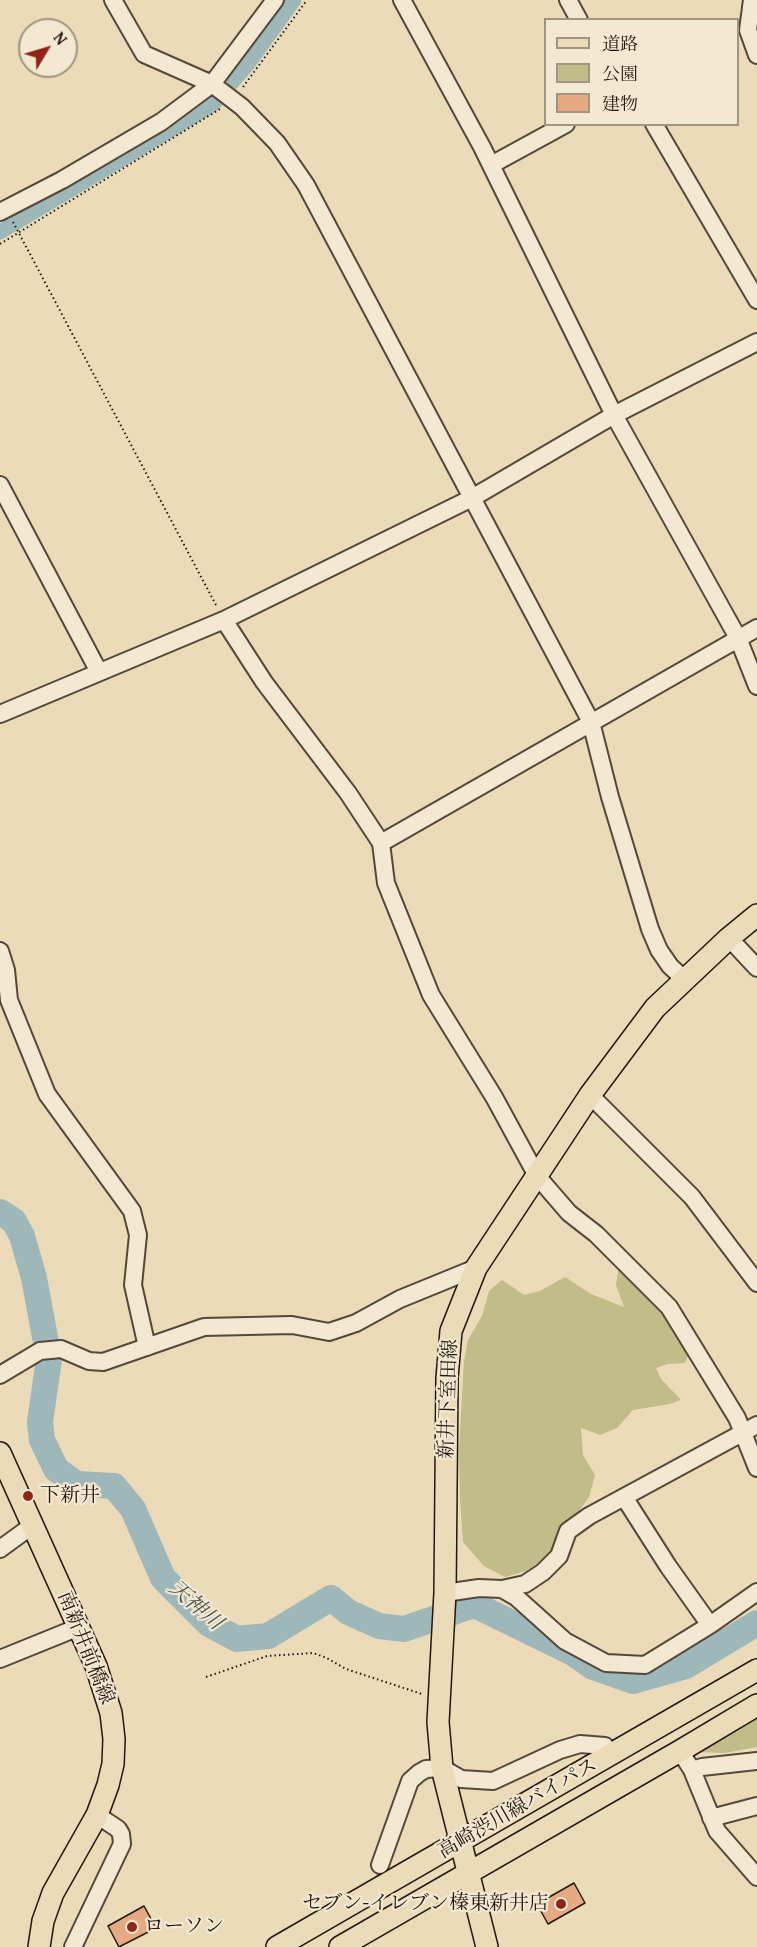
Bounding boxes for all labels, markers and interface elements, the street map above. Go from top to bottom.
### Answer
north arrow [18,18,78,78]
legend [544,18,739,126]
text: N [48,27,73,50]
text: 道路 [602,30,638,57]
text: 公園 [602,60,638,87]
text: 建物 [602,90,638,117]
street label: 新井下室田線 [435,1339,463,1459]
place label: 下新井 [40,1484,100,1508]
marker: 下新井 [21,1489,35,1503]
water label: 天神川 [163,1576,227,1636]
street label: 南新井前橋線 [51,1588,119,1708]
street label: 高崎渋川線バイパス [434,1754,602,1864]
place label: セブン-イレブン榛東新井店 [302,1892,549,1916]
marker: セブン-イレブン榛東新井店 [554,1897,568,1911]
place label: ローソン [144,1915,224,1939]
marker: ローソン [125,1920,139,1934]

